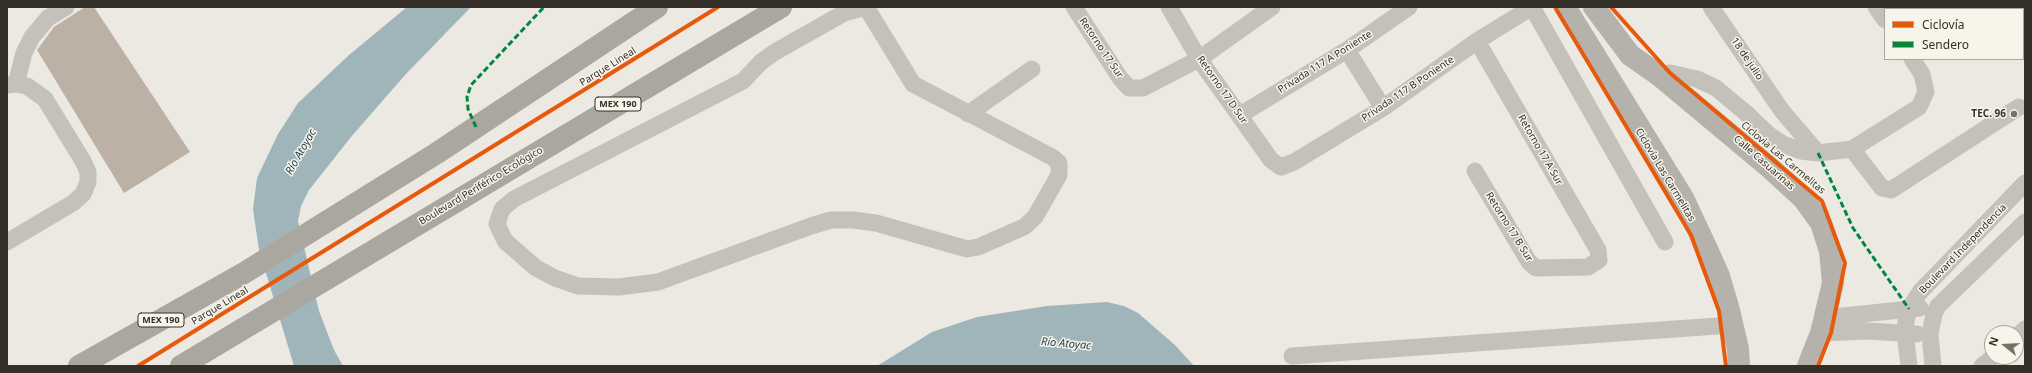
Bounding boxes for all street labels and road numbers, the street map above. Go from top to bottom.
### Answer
street label: Retorno 17 Sur [1076,15,1126,81]
street label: Privada 117 A Poniente [1276,28,1374,96]
street label: 18 de julio [1728,36,1766,82]
street label: Parque Lineal [578,45,638,89]
street label: Retorno 17 D Sur [1194,54,1250,126]
street label: Privada 117 B Poniente [1360,54,1456,124]
road number: MEX 190 [595,97,641,111]
street label: Retorno 17 A Sur [1515,113,1565,187]
street label: Ciclovia Las Carmelitas [1738,119,1828,197]
street label: Ciclovía Las Carmelitas [1632,126,1698,224]
street label: Calle Casuarinas [1731,133,1797,193]
street label: Boulevard Periférico Ecológico [417,144,545,228]
street label: Retorno 17 B Sur [1483,190,1535,264]
street label: Boulevard Independencia [1917,202,2009,296]
street label: Parque Lineal [189,284,251,328]
road number: MEX 190 [138,313,184,327]

